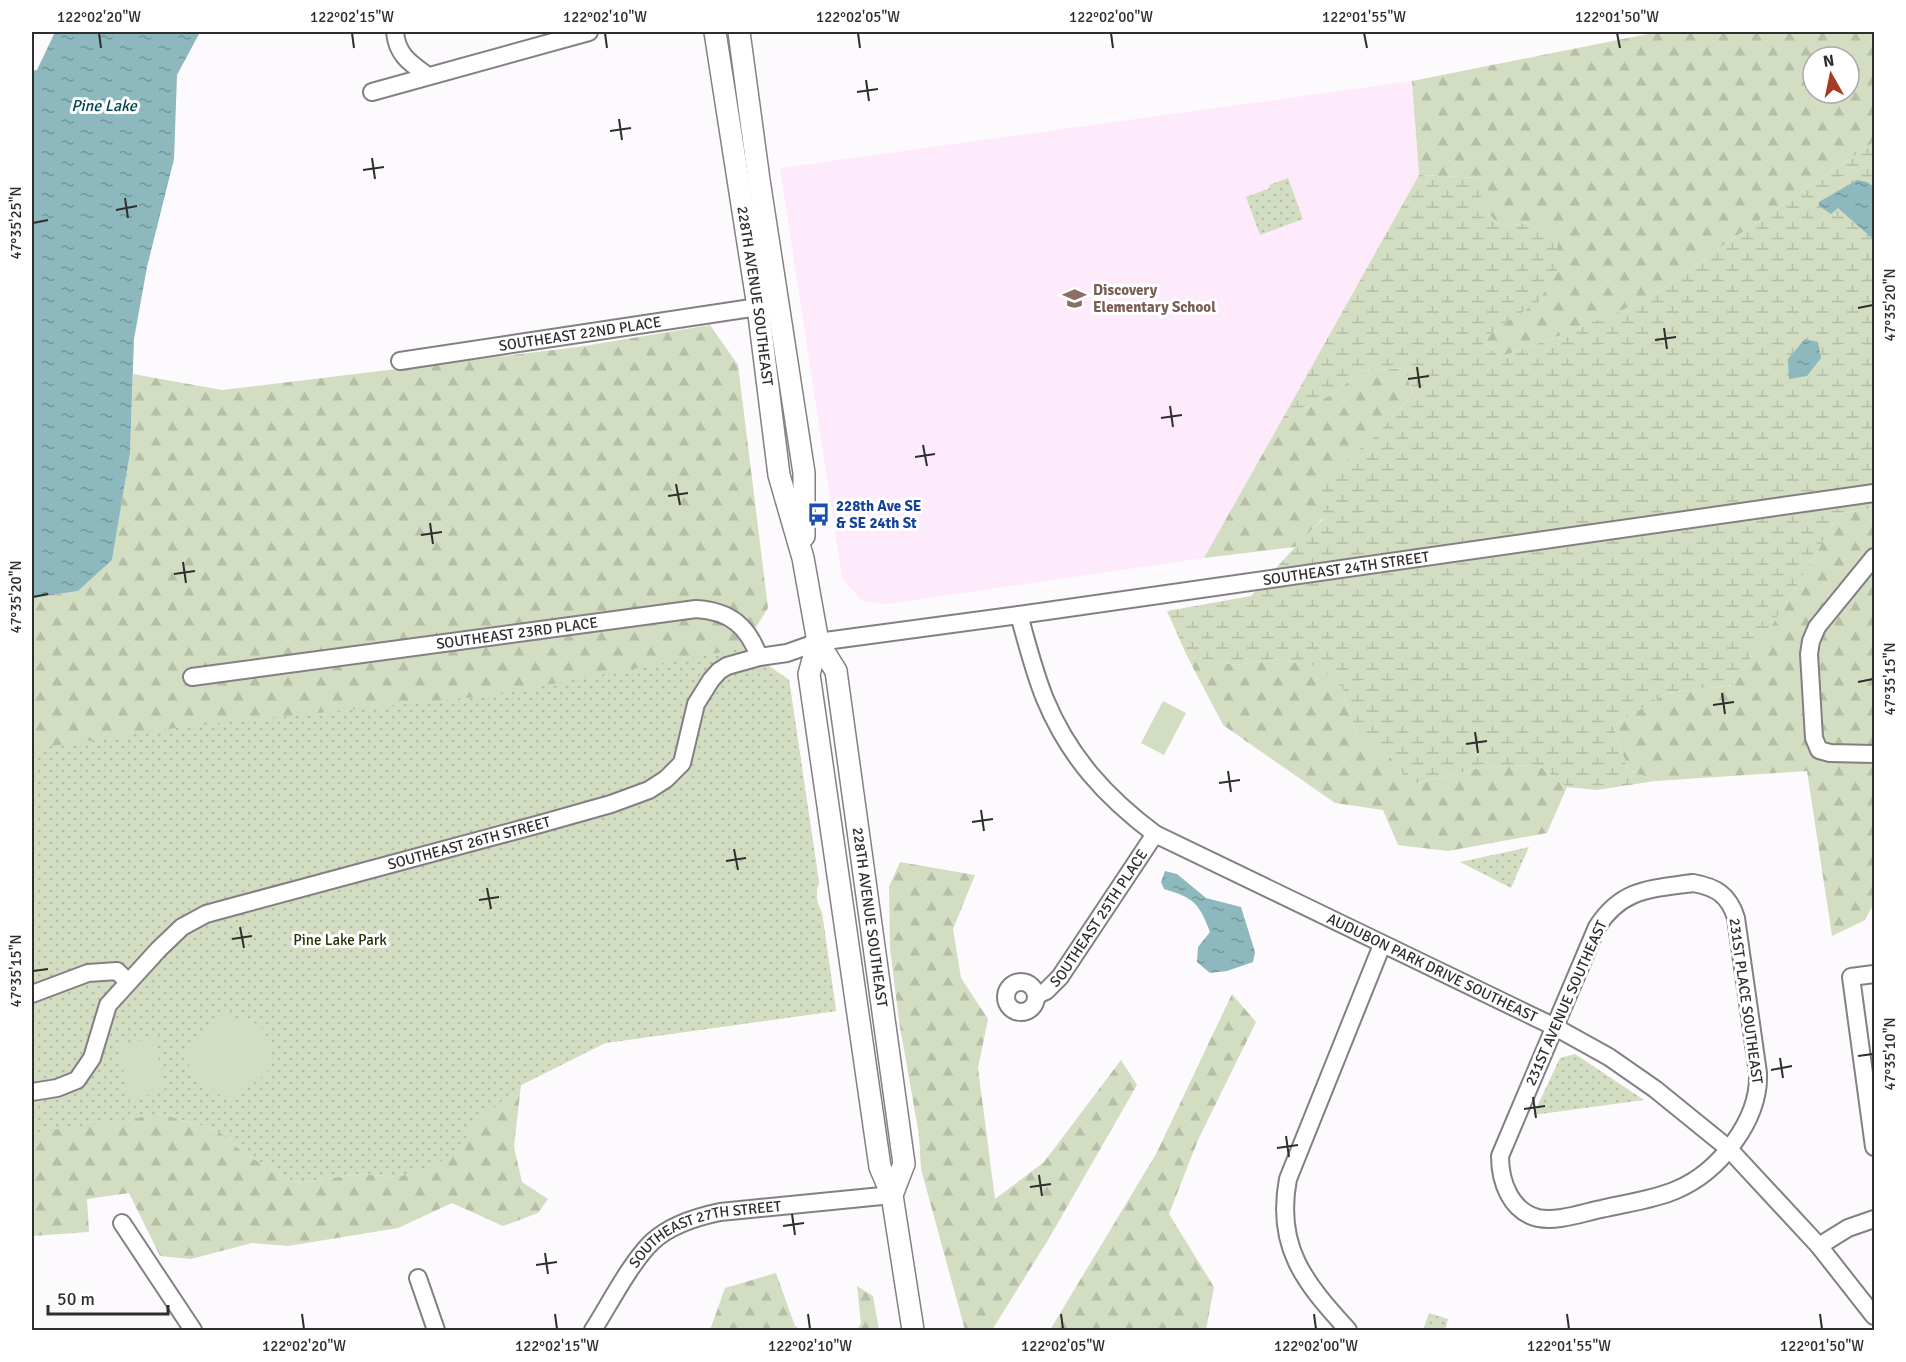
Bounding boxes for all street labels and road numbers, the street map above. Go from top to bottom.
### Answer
street label: 228TH AVENUE SOUTHEAST [733,205,777,388]
street label: SOUTHEAST 22ND PLACE [497,313,663,355]
street label: SOUTHEAST 24TH STREET [1262,547,1431,589]
street label: SOUTHEAST 23RD PLACE [435,613,599,653]
street label: SOUTHEAST 26TH STREET [386,812,553,874]
street label: 228TH AVENUE SOUTHEAST [849,826,891,1009]
street label: SOUTHEAST 25TH PLACE [1046,846,1151,991]
street label: AUDUBON PARK DRIVE SOUTHEAST [1324,909,1541,1026]
street label: 231ST AVENUE SOUTHEAST [1521,917,1611,1088]
street label: 231ST PLACE SOUTHEAST [1725,917,1767,1086]
street label: SOUTHEAST 27TH STREET [625,1197,783,1271]

